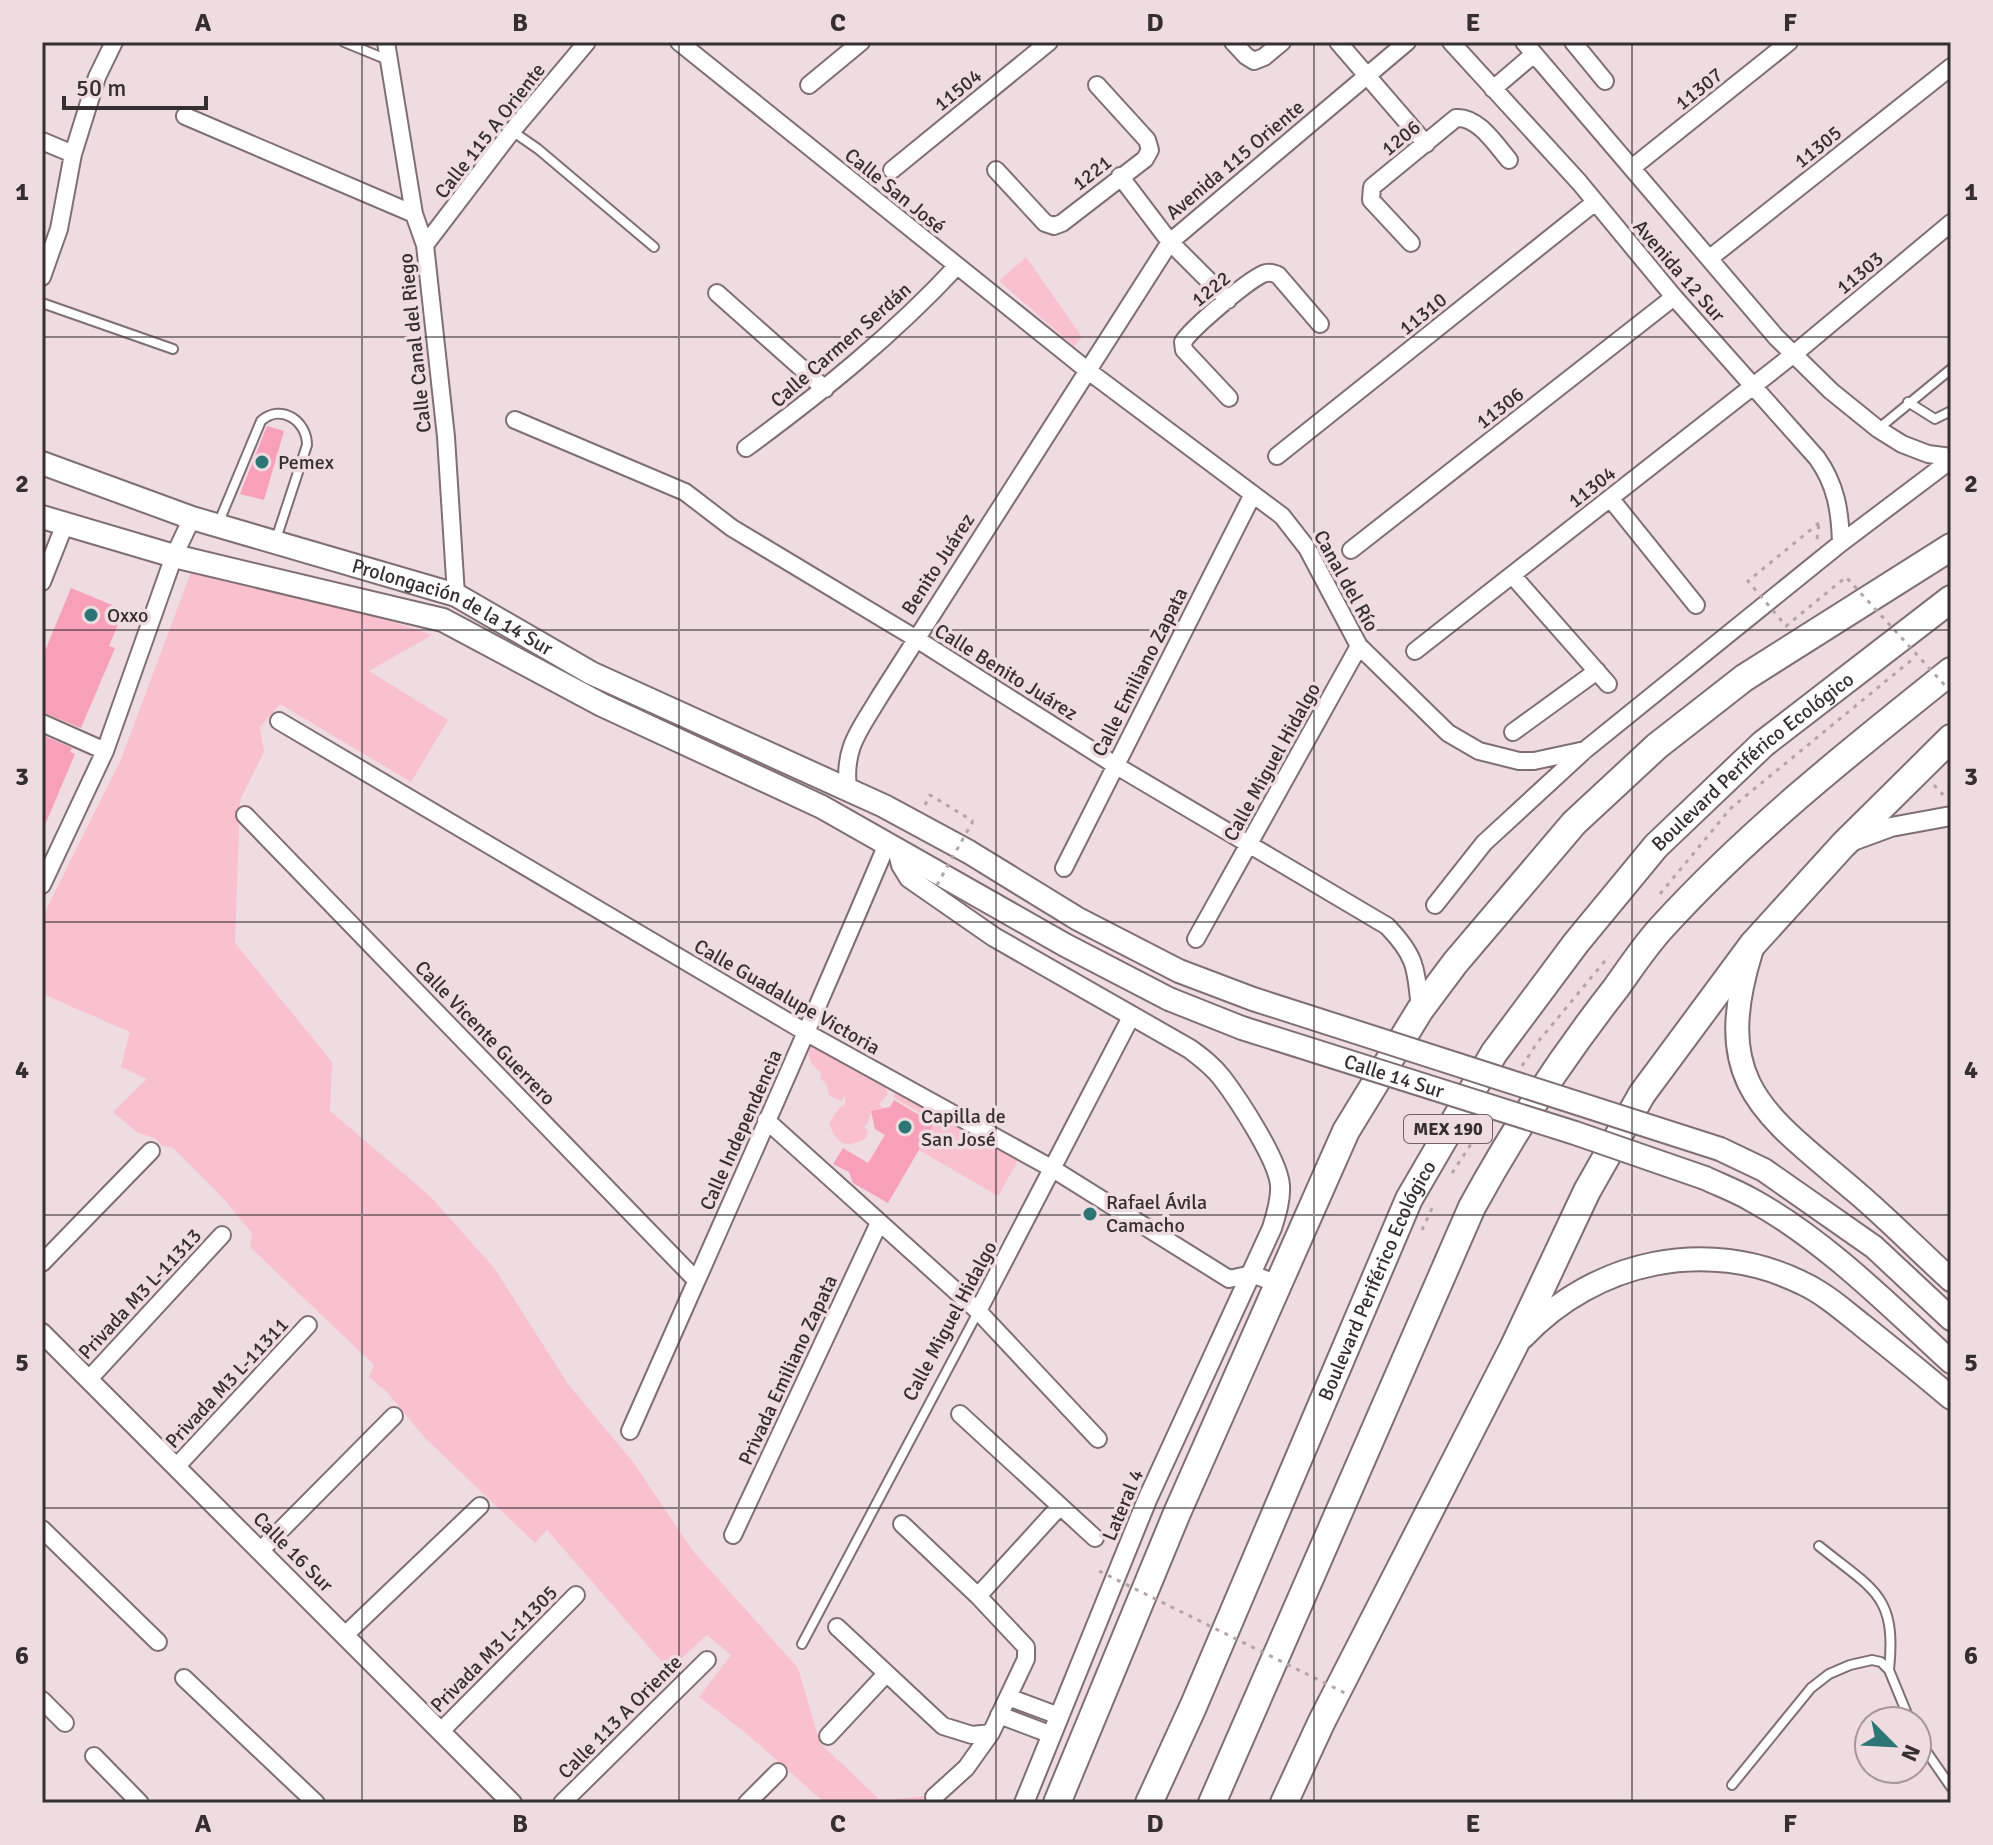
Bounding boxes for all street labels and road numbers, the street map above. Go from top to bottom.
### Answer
street label: Calle 115 A Oriente [429,58,551,204]
street label: 11307 [1670,62,1728,116]
street label: 11504 [929,63,987,117]
street label: Avenida 115 Oriente [1161,95,1309,225]
street label: 1206 [1376,115,1426,161]
street label: 11305 [1789,120,1847,174]
street label: Calle San José [840,143,950,239]
street label: 1221 [1067,150,1117,196]
street label: Avenida 12 Sur [1628,215,1731,328]
street label: 11303 [1831,246,1889,300]
street label: Calle Canal del Riego [393,252,437,434]
street label: 1222 [1186,266,1236,312]
street label: Calle Carmen Serdán [765,277,917,413]
street label: 11310 [1394,287,1452,341]
street label: 11306 [1471,382,1529,434]
street label: 11304 [1563,460,1621,513]
street label: Benito Juárez [896,509,980,619]
street label: Canal del Río [1308,526,1384,636]
street label: Prolongación de la 14 Sur [349,553,558,661]
street label: Calle Emiliano Zapata [1087,583,1193,761]
street label: Calle Benito Juárez [930,618,1082,726]
street label: Boulevard Periférico Ecológico [1646,666,1858,856]
street label: Calle Miguel Hidalgo [1218,678,1326,846]
street label: Calle Guadalupe Victoria [689,933,885,1061]
street label: Calle Vicente Guerrero [409,955,561,1111]
street label: Calle Independencia [694,1046,788,1214]
street label: Calle 14 Sur [1341,1048,1448,1104]
road number: MEX 190 [1404,1115,1492,1143]
street label: Boulevard Periférico Ecológico [1312,1156,1441,1404]
street label: Privada M3 L-11313 [73,1223,207,1365]
street label: Calle Miguel Hidalgo [897,1237,1003,1405]
street label: Privada Emiliano Zapata [733,1271,843,1469]
street label: Privada M3 L-11311 [160,1312,294,1454]
street label: Lateral 4 [1097,1465,1149,1545]
street label: Calle 16 Sur [248,1507,339,1598]
street label: Privada M3 L-11305 [425,1580,563,1718]
street label: Calle 113 A Oriente [553,1650,687,1784]

